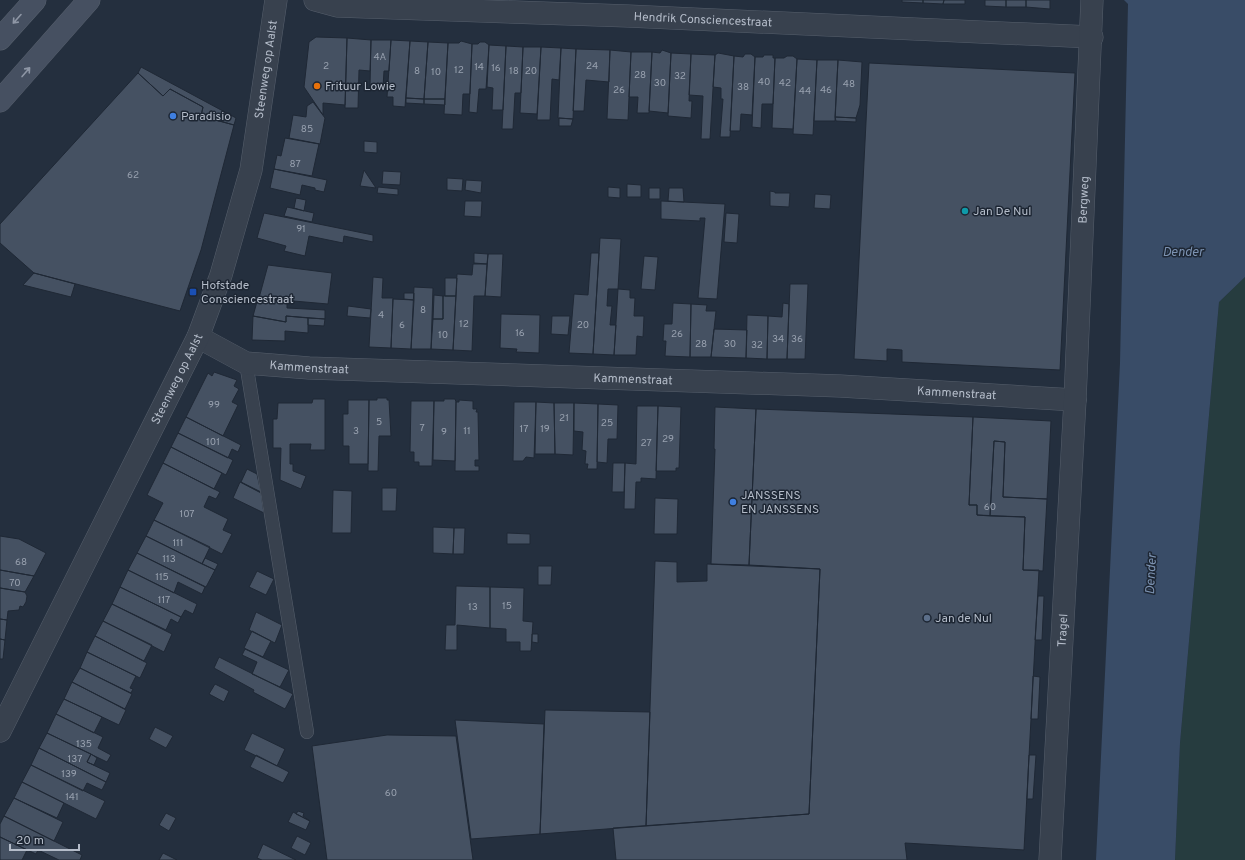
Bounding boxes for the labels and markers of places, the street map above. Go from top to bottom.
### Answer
place label: Frituur Lowie [325,79,395,95]
marker: Frituur Lowie [312,81,322,91]
place label: Paradisio [181,109,231,125]
marker: Paradisio [168,111,178,121]
place label: Jan De Nul [973,204,1031,220]
marker: Jan De Nul [960,206,970,216]
place label: Hofstade Consciencestraat [201,278,294,308]
marker: Hofstade Consciencestraat [188,287,198,297]
place label: JANSSENS EN JANSSENS [741,488,819,518]
marker: JANSSENS EN JANSSENS [728,497,738,507]
place label: Jan de Nul [935,611,992,627]
marker: Jan de Nul [922,613,932,623]

